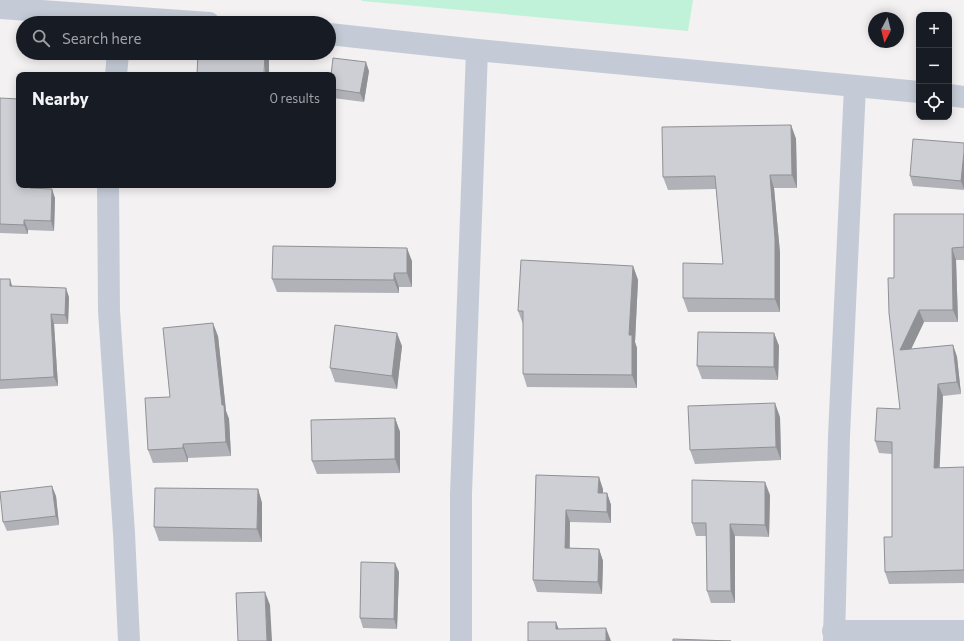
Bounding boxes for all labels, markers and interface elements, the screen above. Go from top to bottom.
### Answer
north arrow [868,12,904,48]
map controls [916,12,952,120]
button: + [916,12,952,48]
search box [16,16,336,60]
icon: search [30,27,52,49]
text: Search here [62,29,141,47]
button: − [916,48,952,84]
button: locate [916,84,952,120]
text: Nearby [32,88,89,109]
text: 0 results [269,90,320,106]

